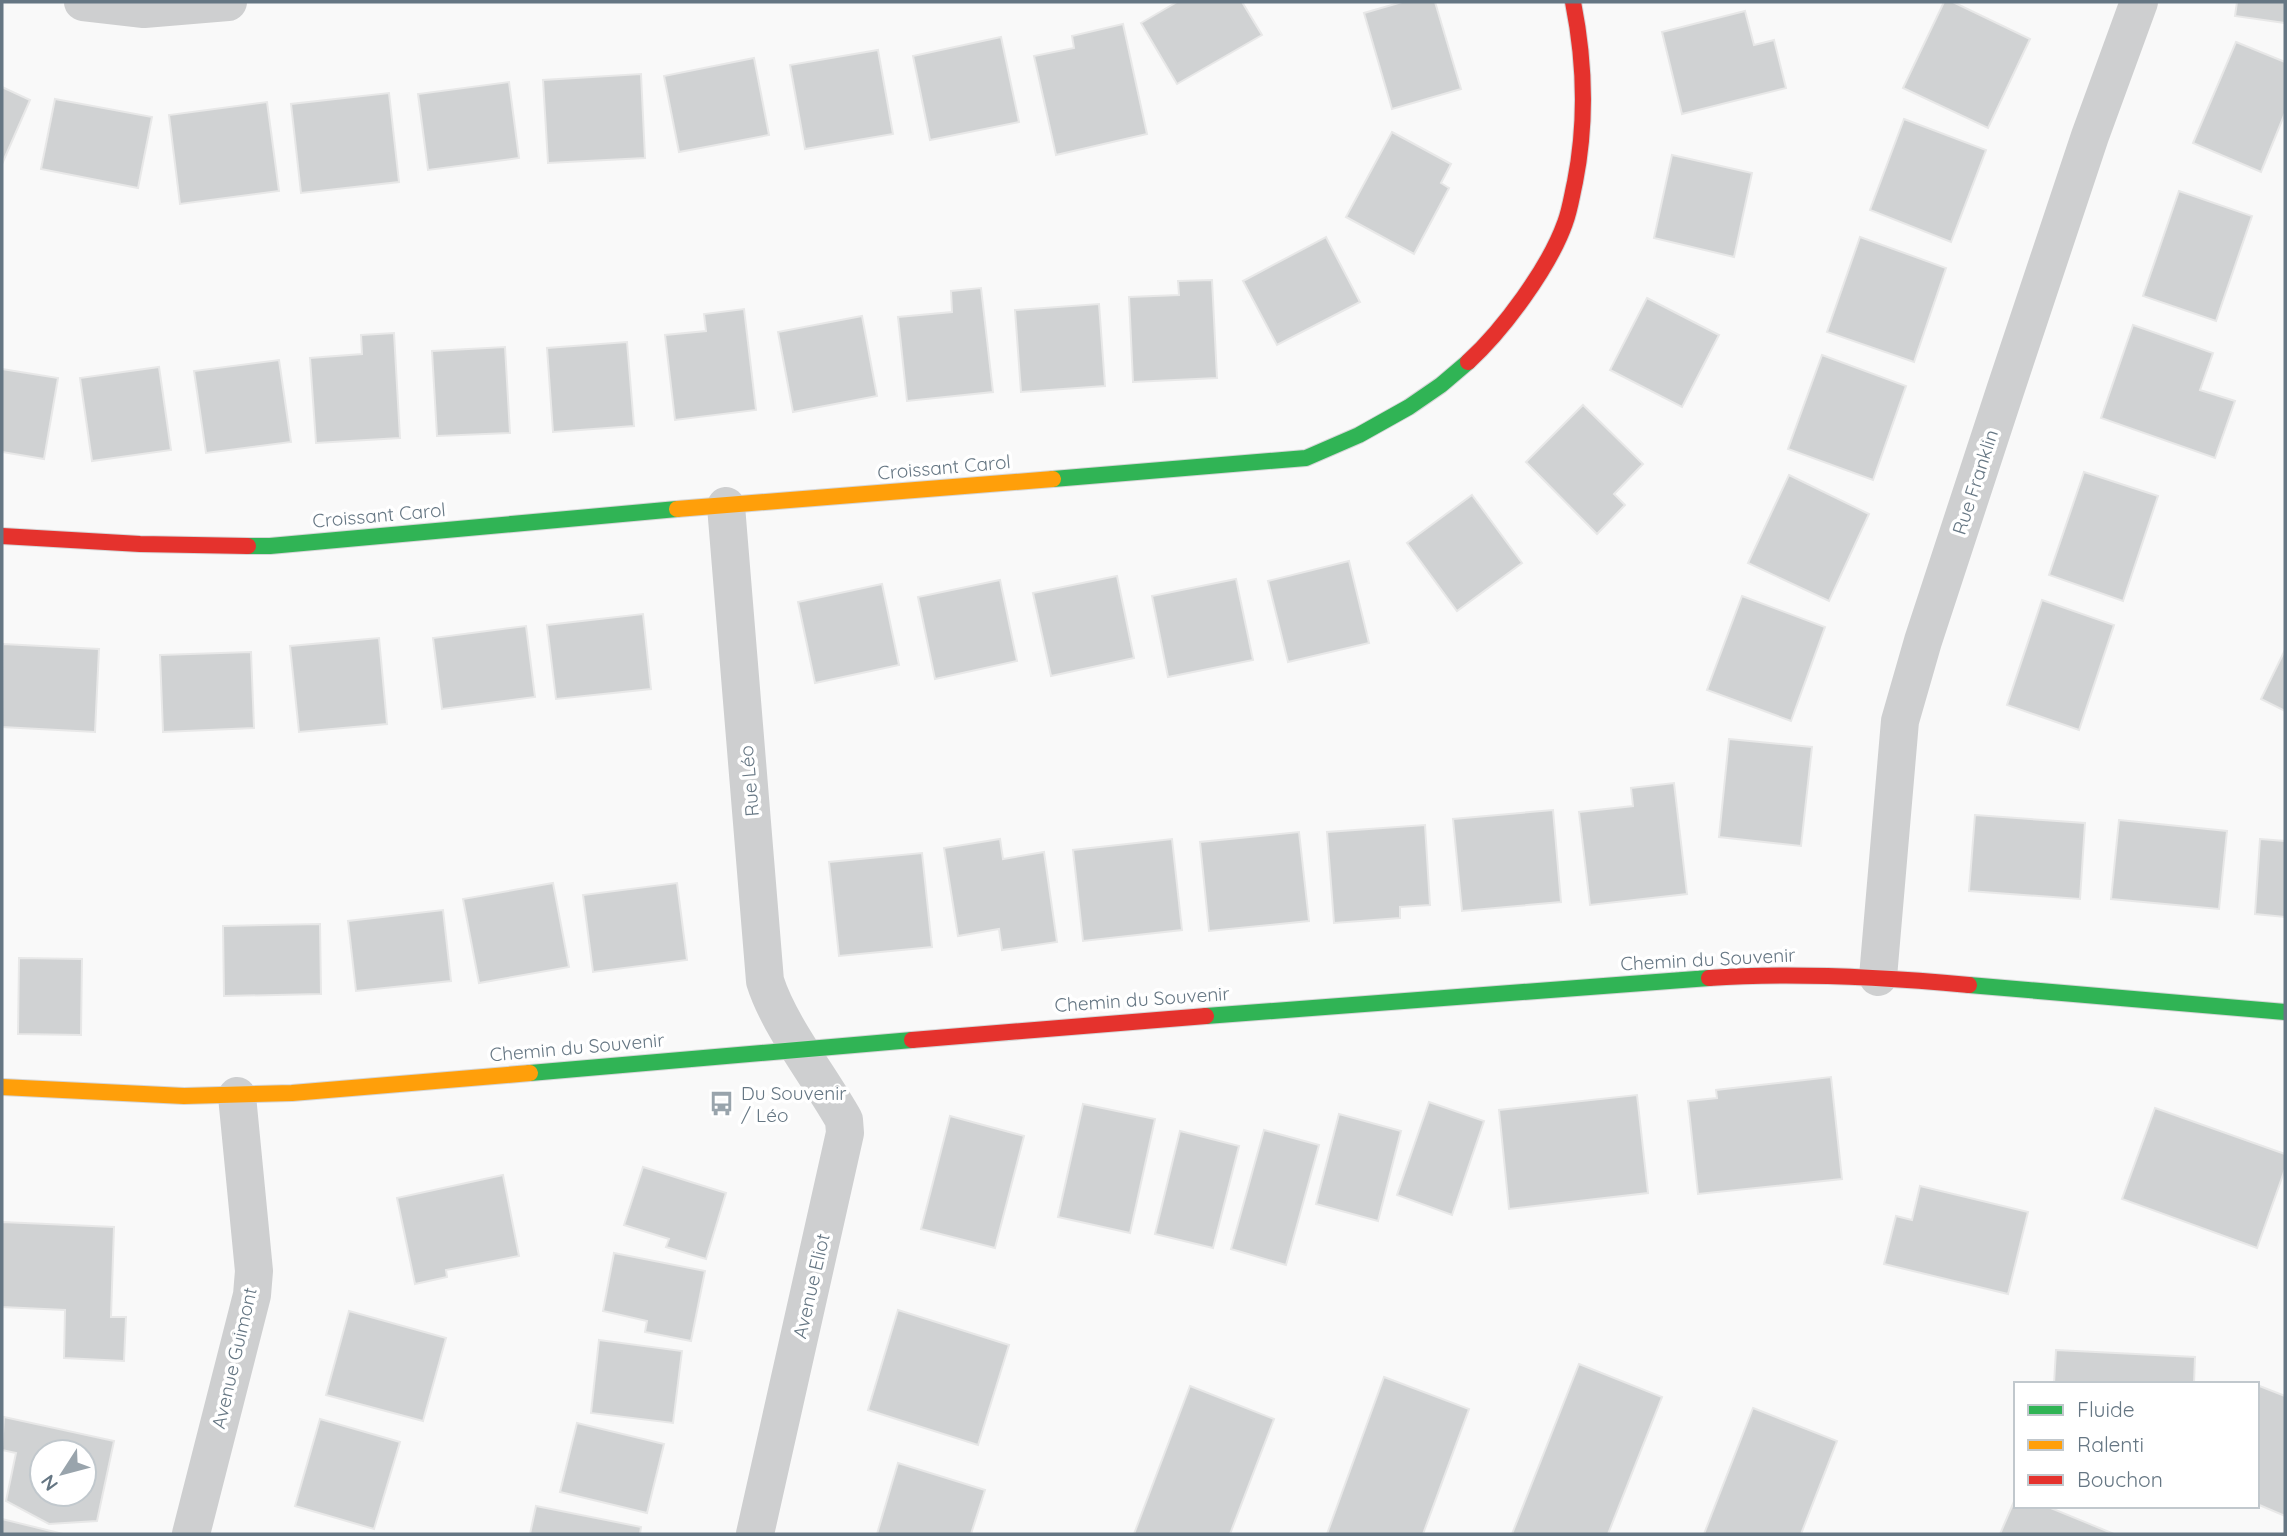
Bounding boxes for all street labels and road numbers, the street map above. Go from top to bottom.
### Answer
street label: Rue Franklin [1947,426,2003,538]
street label: Croissant Carol [876,449,1012,485]
street label: Croissant Carol [311,497,447,533]
street label: Rue Léo [734,744,764,818]
street label: Chemin du Souvenir [1620,942,1797,976]
street label: Chemin du Souvenir [1054,981,1231,1017]
street label: Chemin du Souvenir [489,1027,666,1067]
street label: Avenue Eliot [787,1231,835,1341]
street label: Avenue Guimont [206,1285,262,1431]

